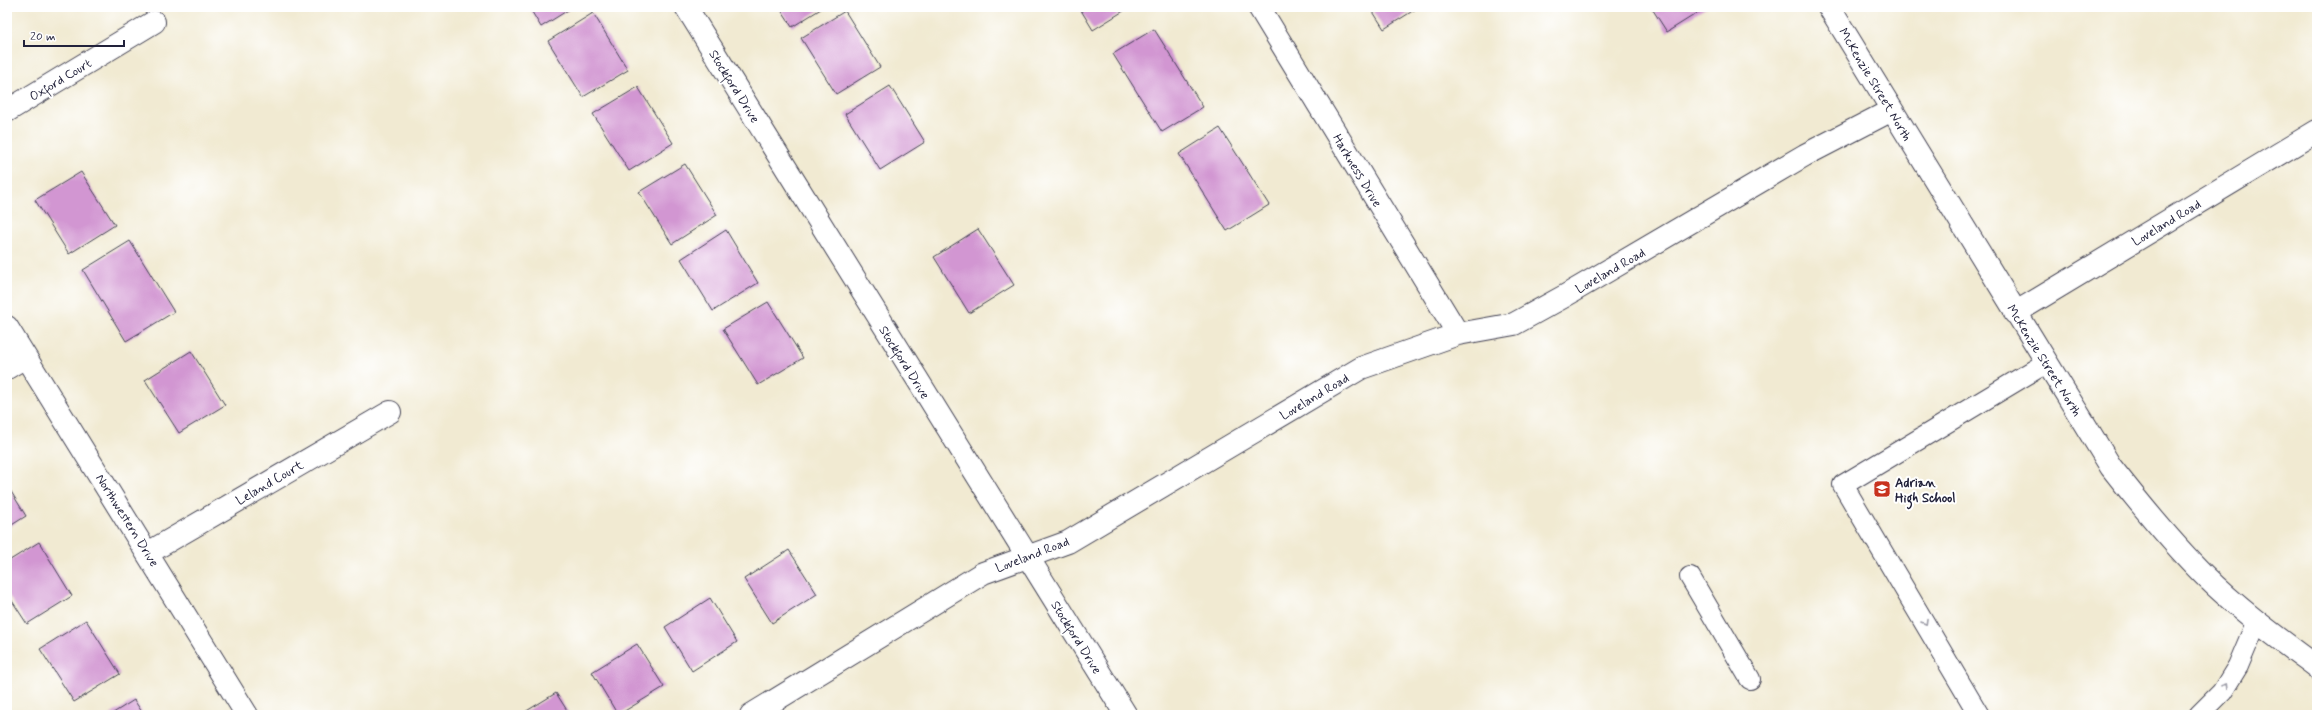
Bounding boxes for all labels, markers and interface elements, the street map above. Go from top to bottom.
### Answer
scale bar [24,22,124,48]
street label: McKenzie Street North [1834,25,1915,144]
text: 20 m [30,29,56,45]
street label: Stockford Drive [703,47,763,128]
street label: Oxford Court [27,55,96,107]
street label: Harkness Drive [1328,131,1385,211]
street label: Loveland Road [2129,196,2204,251]
street label: Loveland Road [1573,245,1649,298]
street label: McKenzie Street North [2002,302,2085,420]
street label: Stockford Drive [873,323,933,404]
street label: Loveland Road [1277,370,1352,425]
street label: Leland Court [233,457,307,509]
street label: Northwestern Drive [91,471,162,571]
place label: Adrian High School [1895,475,1956,510]
school or university icon: Adrian High School [1872,479,1892,499]
street label: Loveland Road [993,534,1072,577]
street label: Stockford Drive [1045,598,1105,679]
one-way arrow [1921,618,1928,625]
one-way arrow [2221,683,2228,690]

